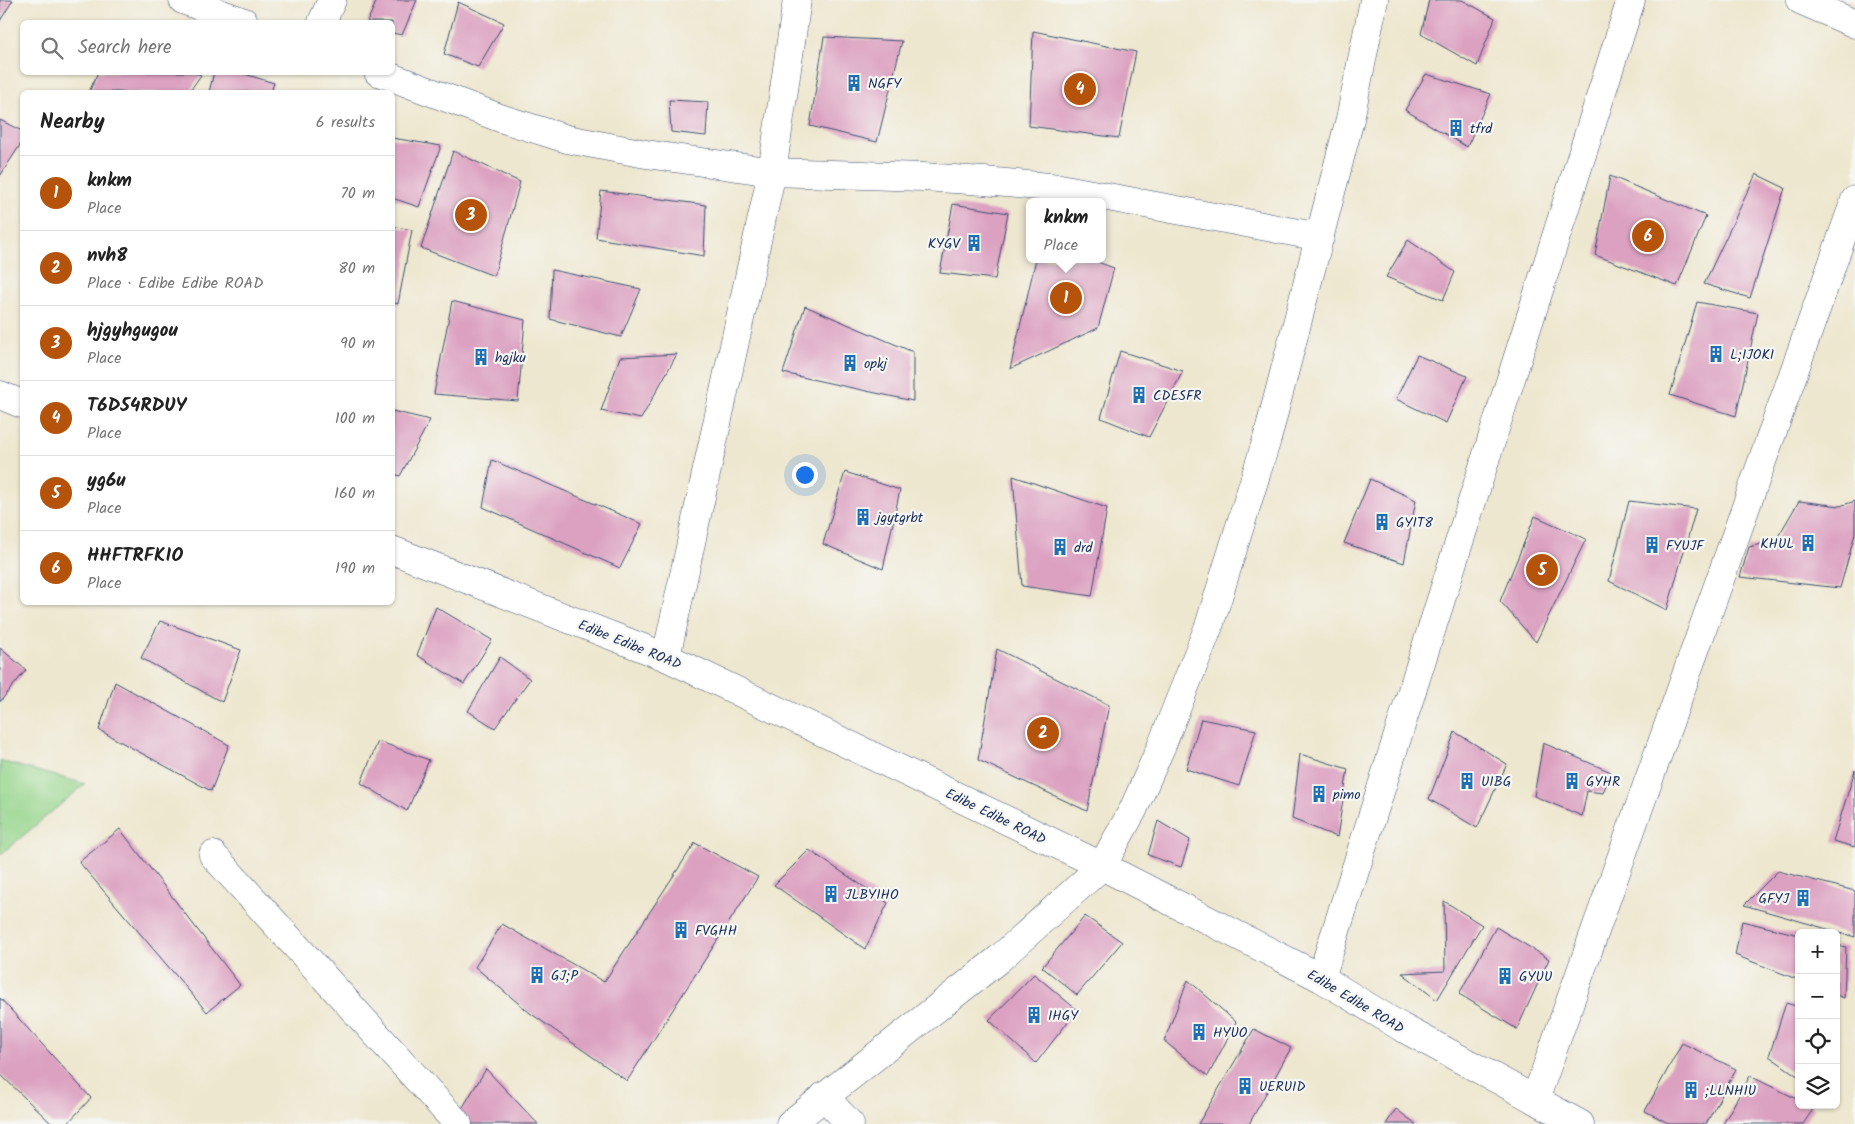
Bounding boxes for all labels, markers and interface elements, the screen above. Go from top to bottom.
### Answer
search box [20,20,395,75]
text: Search here [78,33,172,63]
icon: search [38,34,66,62]
pin: 4 [1064,70,1096,108]
building icon: NGFY [844,73,864,93]
place label: NGFY [868,73,902,95]
text: Nearby [40,106,105,139]
text: 6 results [316,110,375,135]
building icon: tfrd [1446,118,1466,138]
place label: tfrd [1470,118,1493,140]
text: knkm [87,166,132,196]
text: 1 [54,181,58,206]
text: 70 m [340,181,375,206]
text: Place [87,196,121,221]
pin: 3 [455,196,487,234]
popup [1026,198,1106,263]
text: knkm [1044,203,1088,233]
pin: 6 [1632,217,1664,255]
place label: KYGV [928,233,962,255]
building icon: KYGV [964,233,984,253]
text: Place [1044,233,1078,258]
text: nvh8 [87,241,127,271]
text: 2 [51,256,61,281]
text: 80 m [338,256,375,281]
text: Place · Edibe Edibe ROAD [87,271,264,296]
pin: 1 [1050,279,1082,317]
text: hjgyhgugou [87,316,178,346]
text: 3 [52,331,60,356]
text: 90 m [340,331,375,356]
building icon: L;IJOKI [1706,344,1726,364]
place label: L;IJOKI [1730,344,1774,366]
text: Place [87,346,121,371]
building icon: hgjku [471,347,491,367]
place label: hgjku [495,347,526,369]
building icon: opkj [840,353,860,373]
place label: opkj [864,353,888,375]
building icon: CDESFR [1129,385,1149,405]
place label: CDESFR [1153,385,1202,407]
text: T6D54RDUY [87,391,186,421]
text: 4 [52,406,60,431]
text: 100 m [335,406,375,431]
text: Place [87,421,121,446]
your location [792,462,818,488]
text: yg6u [87,466,126,496]
text: 5 [52,481,60,506]
text: 160 m [334,481,375,506]
text: Place [87,496,121,521]
building icon: jgytgrbt [853,507,873,527]
place label: jgytgrbt [873,507,924,529]
building icon: GYIT8 [1372,512,1392,532]
place label: GYIT8 [1396,512,1433,534]
place label: KHUL [1760,533,1794,555]
building icon: KHUL [1798,533,1818,553]
building icon: FYUJF [1642,535,1662,555]
place label: FYUJF [1666,535,1705,557]
building icon: drd [1050,537,1070,557]
place label: drd [1074,537,1094,559]
text: HHFTRFKIO [87,541,183,571]
pin: 5 [1526,551,1558,589]
text: 6 [52,556,60,581]
text: 190 m [335,556,375,581]
text: Place [87,571,121,596]
street label: Edibe Edibe ROAD [575,614,685,676]
pin: 2 [1027,714,1059,752]
building icon: UIBG [1457,771,1477,791]
place label: UIBG [1481,771,1511,793]
building icon: GYHR [1562,771,1582,791]
place label: GYHR [1586,771,1620,793]
street label: Edibe Edibe ROAD [941,783,1050,851]
building icon: pimo [1309,784,1329,804]
place label: pimo [1332,784,1361,806]
building icon: JLBYIHO [821,884,841,904]
place label: JLBYIHO [845,884,899,906]
place label: GFYJ [1759,888,1789,910]
building icon: GFYJ [1793,888,1813,908]
building icon: FVGHH [671,920,691,940]
place label: FVGHH [695,920,737,942]
map controls [1795,929,1840,1109]
button: + [1795,929,1840,974]
street label: Edibe Edibe ROAD [1303,964,1408,1040]
building icon: GJ;P [527,965,547,985]
place label: GJ;P [551,965,578,987]
building icon: GYUU [1495,966,1515,986]
place label: GYUU [1519,966,1552,988]
button: − [1795,974,1840,1019]
building icon: IHGY [1024,1005,1044,1025]
place label: IHGY [1048,1005,1079,1027]
button: locate [1795,1019,1840,1064]
building icon: HYUO [1189,1022,1209,1042]
place label: HYUO [1213,1022,1248,1044]
button: layers [1795,1064,1840,1109]
building icon: UERUID [1235,1076,1255,1096]
place label: UERUID [1259,1076,1305,1098]
building icon: ;LLNHIU [1681,1080,1701,1100]
place label: ;LLNHIU [1705,1080,1756,1102]

